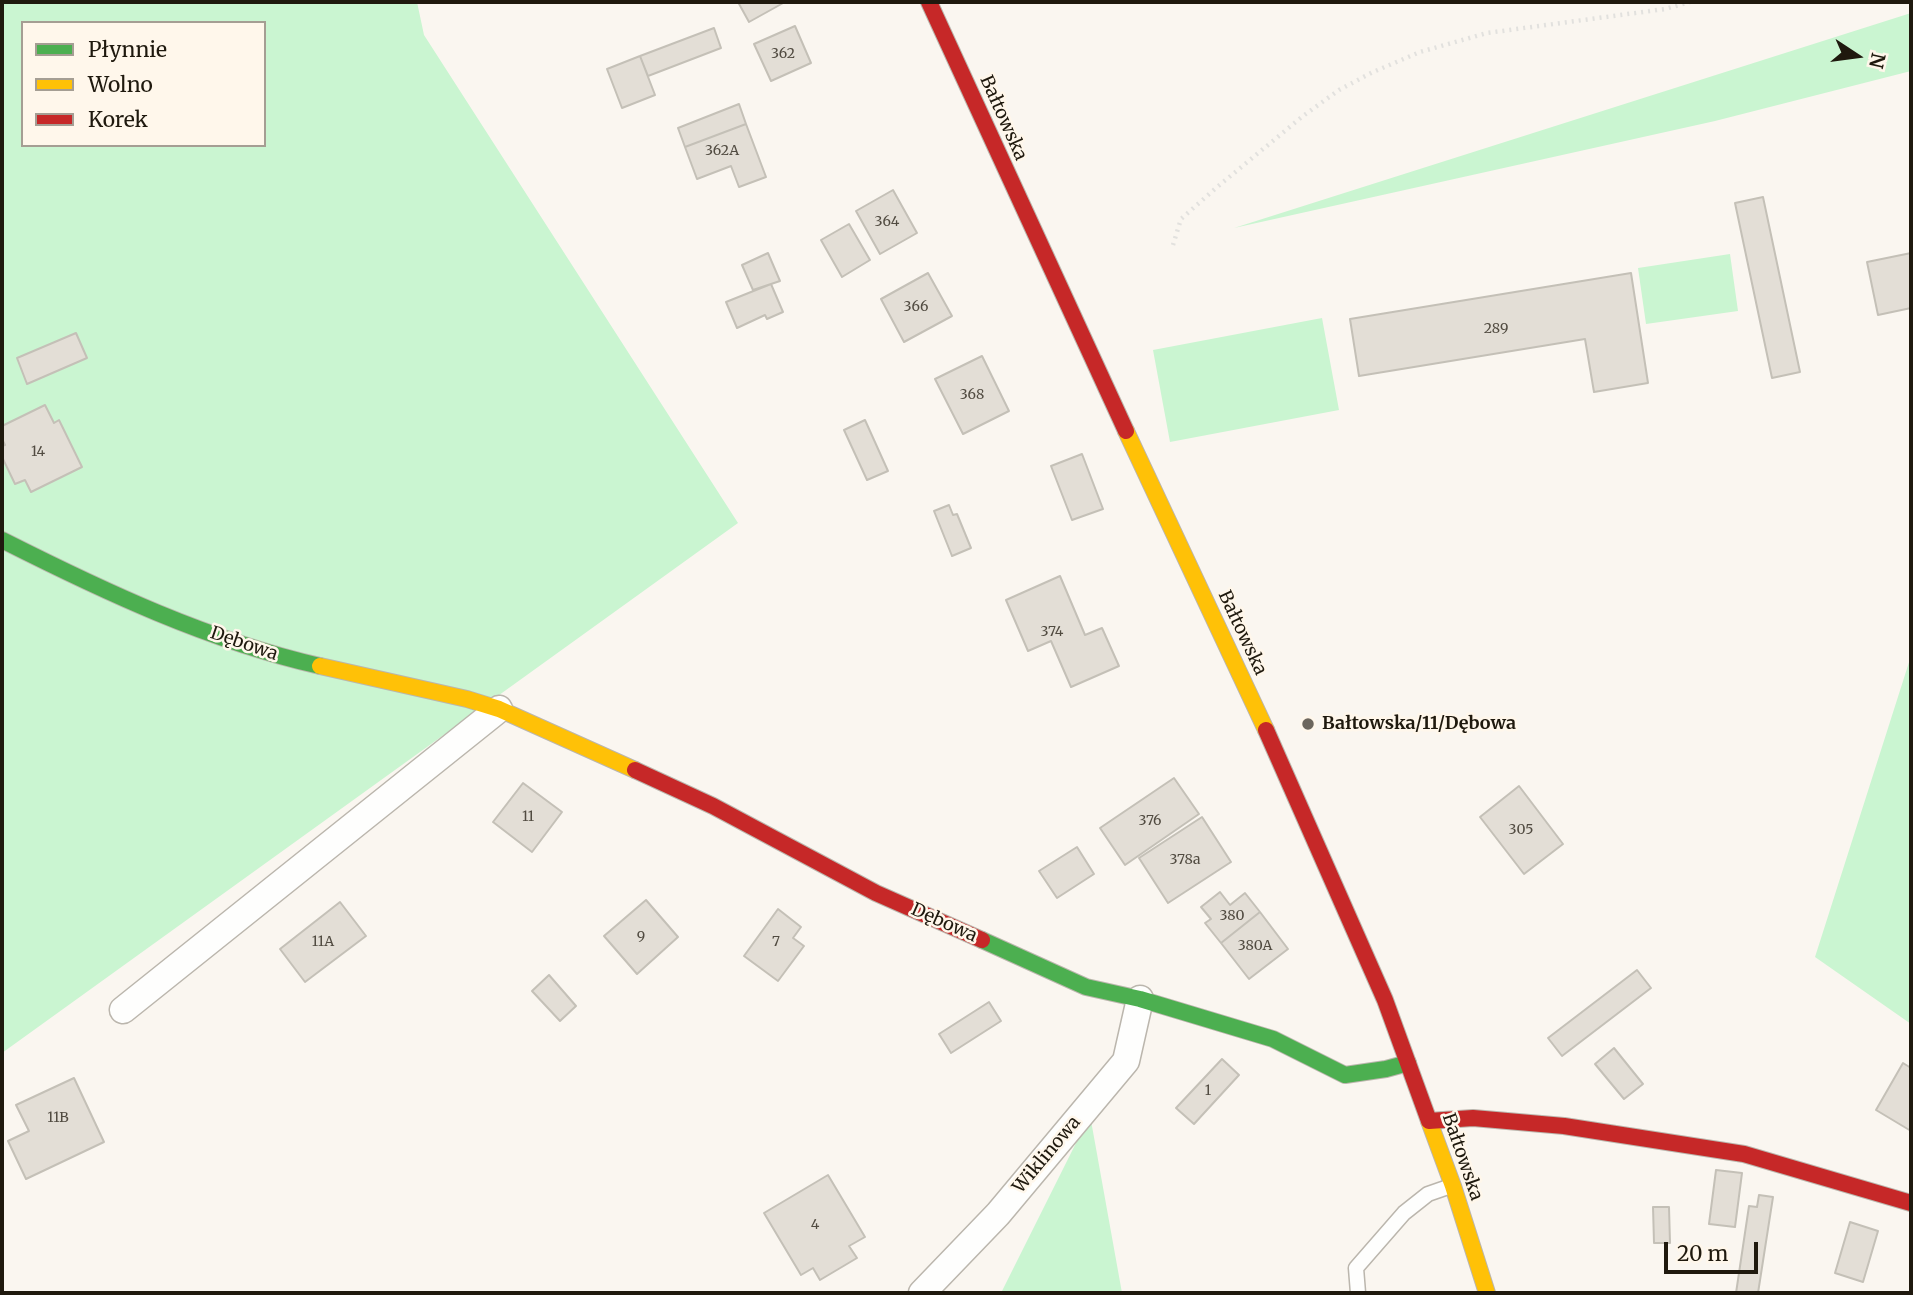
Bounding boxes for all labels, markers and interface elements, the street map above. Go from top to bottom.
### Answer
legend [21,21,266,147]
north arrow [1822,21,1892,91]
text: Płynnie [88,36,167,63]
house number: 362 [771,46,795,62]
text: N [1864,51,1891,71]
text: Wolno [88,71,153,98]
street label: Bałtowska [975,72,1031,164]
text: Korek [88,106,148,133]
house number: 362A [705,143,739,159]
house number: 364 [875,214,899,230]
house number: 366 [904,299,928,315]
house number: 289 [1484,321,1508,337]
house number: 368 [960,387,984,403]
house number: 14 [31,444,45,460]
street label: Bałtowska [1213,587,1271,679]
street label: Dębowa [207,622,281,666]
house number: 374 [1041,624,1063,640]
place label: Bałtowska/11/Dębowa [1322,713,1516,735]
marker: Bałtowska/11/Dębowa [1300,716,1316,732]
house number: 11 [522,809,534,825]
house number: 376 [1138,813,1162,829]
house number: 305 [1509,822,1533,838]
house number: 378a [1169,852,1201,868]
street label: Dębowa [908,899,980,947]
house number: 380 [1219,908,1245,924]
house number: 9 [637,929,645,945]
house number: 11A [312,934,334,950]
house number: 7 [772,934,780,950]
house number: 380A [1238,938,1272,954]
house number: 1 [1205,1083,1211,1099]
house number: 11B [47,1110,69,1126]
street label: Bałtowska [1437,1111,1487,1203]
street label: Wiklinowa [1009,1112,1085,1198]
house number: 4 [811,1217,819,1233]
scale bar [1668,1228,1762,1272]
text: 20 m [1677,1240,1728,1267]

